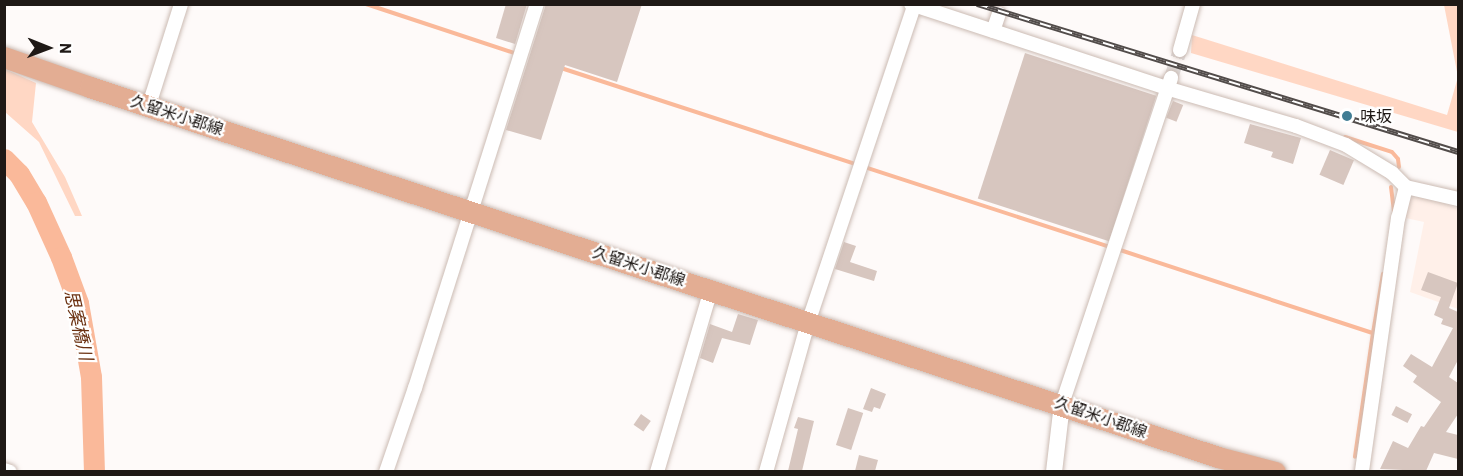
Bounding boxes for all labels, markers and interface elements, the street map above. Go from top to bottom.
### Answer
north arrow [18,18,78,78]
text: N [57,43,76,54]
street label: 久留米小郡線 [128,91,226,139]
place label: 味坂 [1360,106,1392,126]
marker: 味坂 [1338,107,1356,125]
street label: 久留米小郡線 [590,242,688,290]
water label: 思案橋川 [60,287,98,363]
street label: 久留米小郡線 [1052,392,1150,442]

